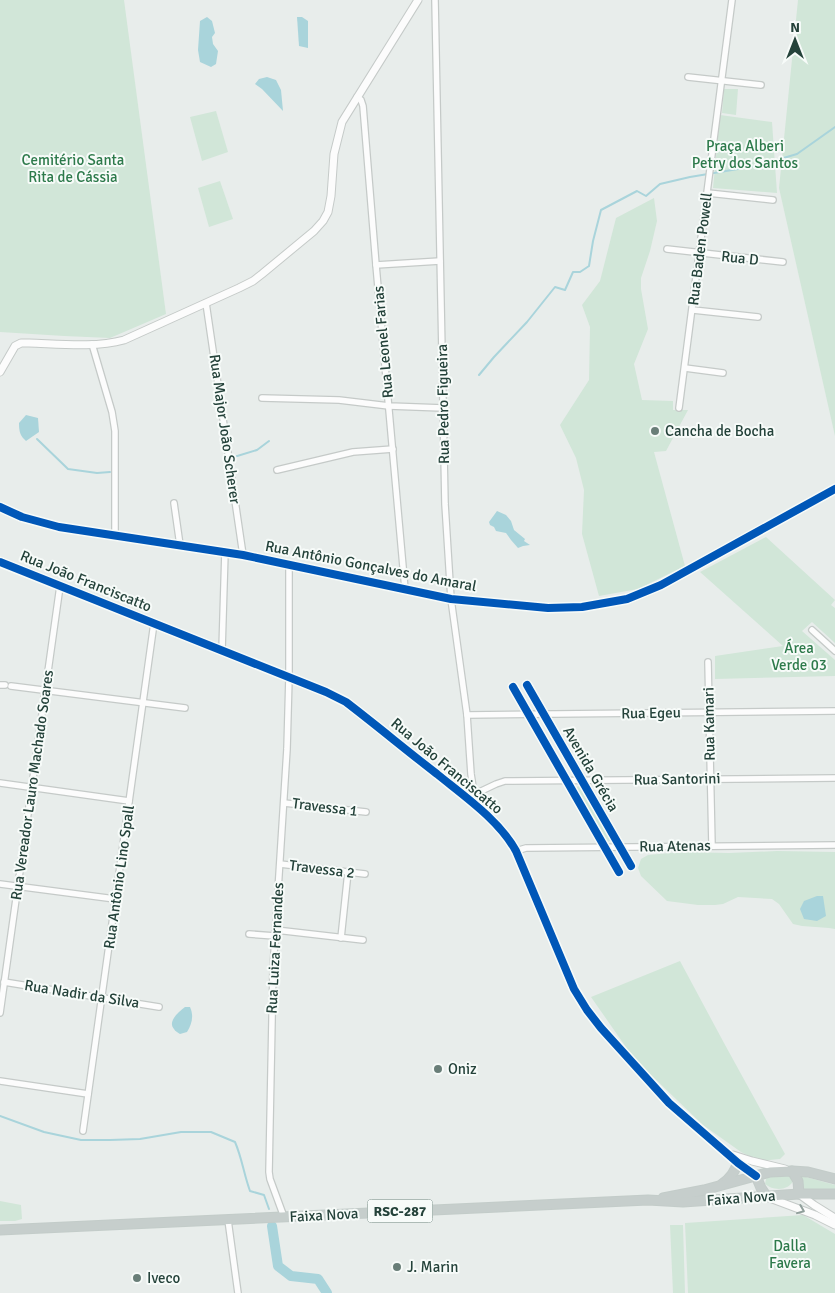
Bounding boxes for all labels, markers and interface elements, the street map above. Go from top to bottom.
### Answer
north arrow [770,15,820,65]
text: N [790,19,800,36]
park label: Praça Alberi Petry dos Santos [692,137,799,172]
park label: Cemitério Santa Rita de Cássia [22,151,124,186]
street label: Rua Baden Powell [684,191,716,307]
street label: Rua D [720,247,760,269]
street label: Rua Leonel Farias [369,285,397,399]
street label: Rua Pedro Figueira [433,344,453,464]
street label: Rua Major João Scherer [206,353,244,505]
place label: Cancha de Bocha [665,422,774,440]
marker: Cancha de Bocha [649,425,661,437]
street label: Rua Antônio Gonçalves do Amaral [264,537,478,595]
street label: Rua João Franciscatto [18,546,155,616]
park label: Área Verde 03 [771,638,827,674]
street label: Rua Vereador Lauro Machado Soares [7,668,57,901]
street label: Rua Kamari [699,687,719,761]
street label: Rua Egeu [621,703,681,723]
street label: Rua João Franciscatto [388,714,507,818]
street label: Avenida Grécia [559,723,623,815]
street label: Rua Santorini [633,769,721,789]
street label: Travessa 1 [291,794,359,820]
street label: Rua Antônio Lino Spall [100,804,138,950]
street label: Rua Atenas [639,836,711,856]
street label: Travessa 2 [288,856,356,882]
street label: Rua Luiza Fernandes [263,881,287,1014]
street label: Rua Nadir da Silva [23,976,141,1012]
place label: Oniz [448,1060,477,1078]
marker: Oniz [432,1063,444,1075]
street label: Faixa Nova [706,1187,776,1209]
road number: RSC-287 [368,1200,432,1222]
street label: Faixa Nova [289,1204,359,1226]
one-way arrow [797,1204,805,1214]
park label: Dalla Favera [769,1237,811,1272]
place label: J. Marin [407,1258,458,1276]
marker: J. Marin [391,1261,403,1273]
place label: Iveco [147,1269,181,1287]
marker: Iveco [131,1272,143,1284]

